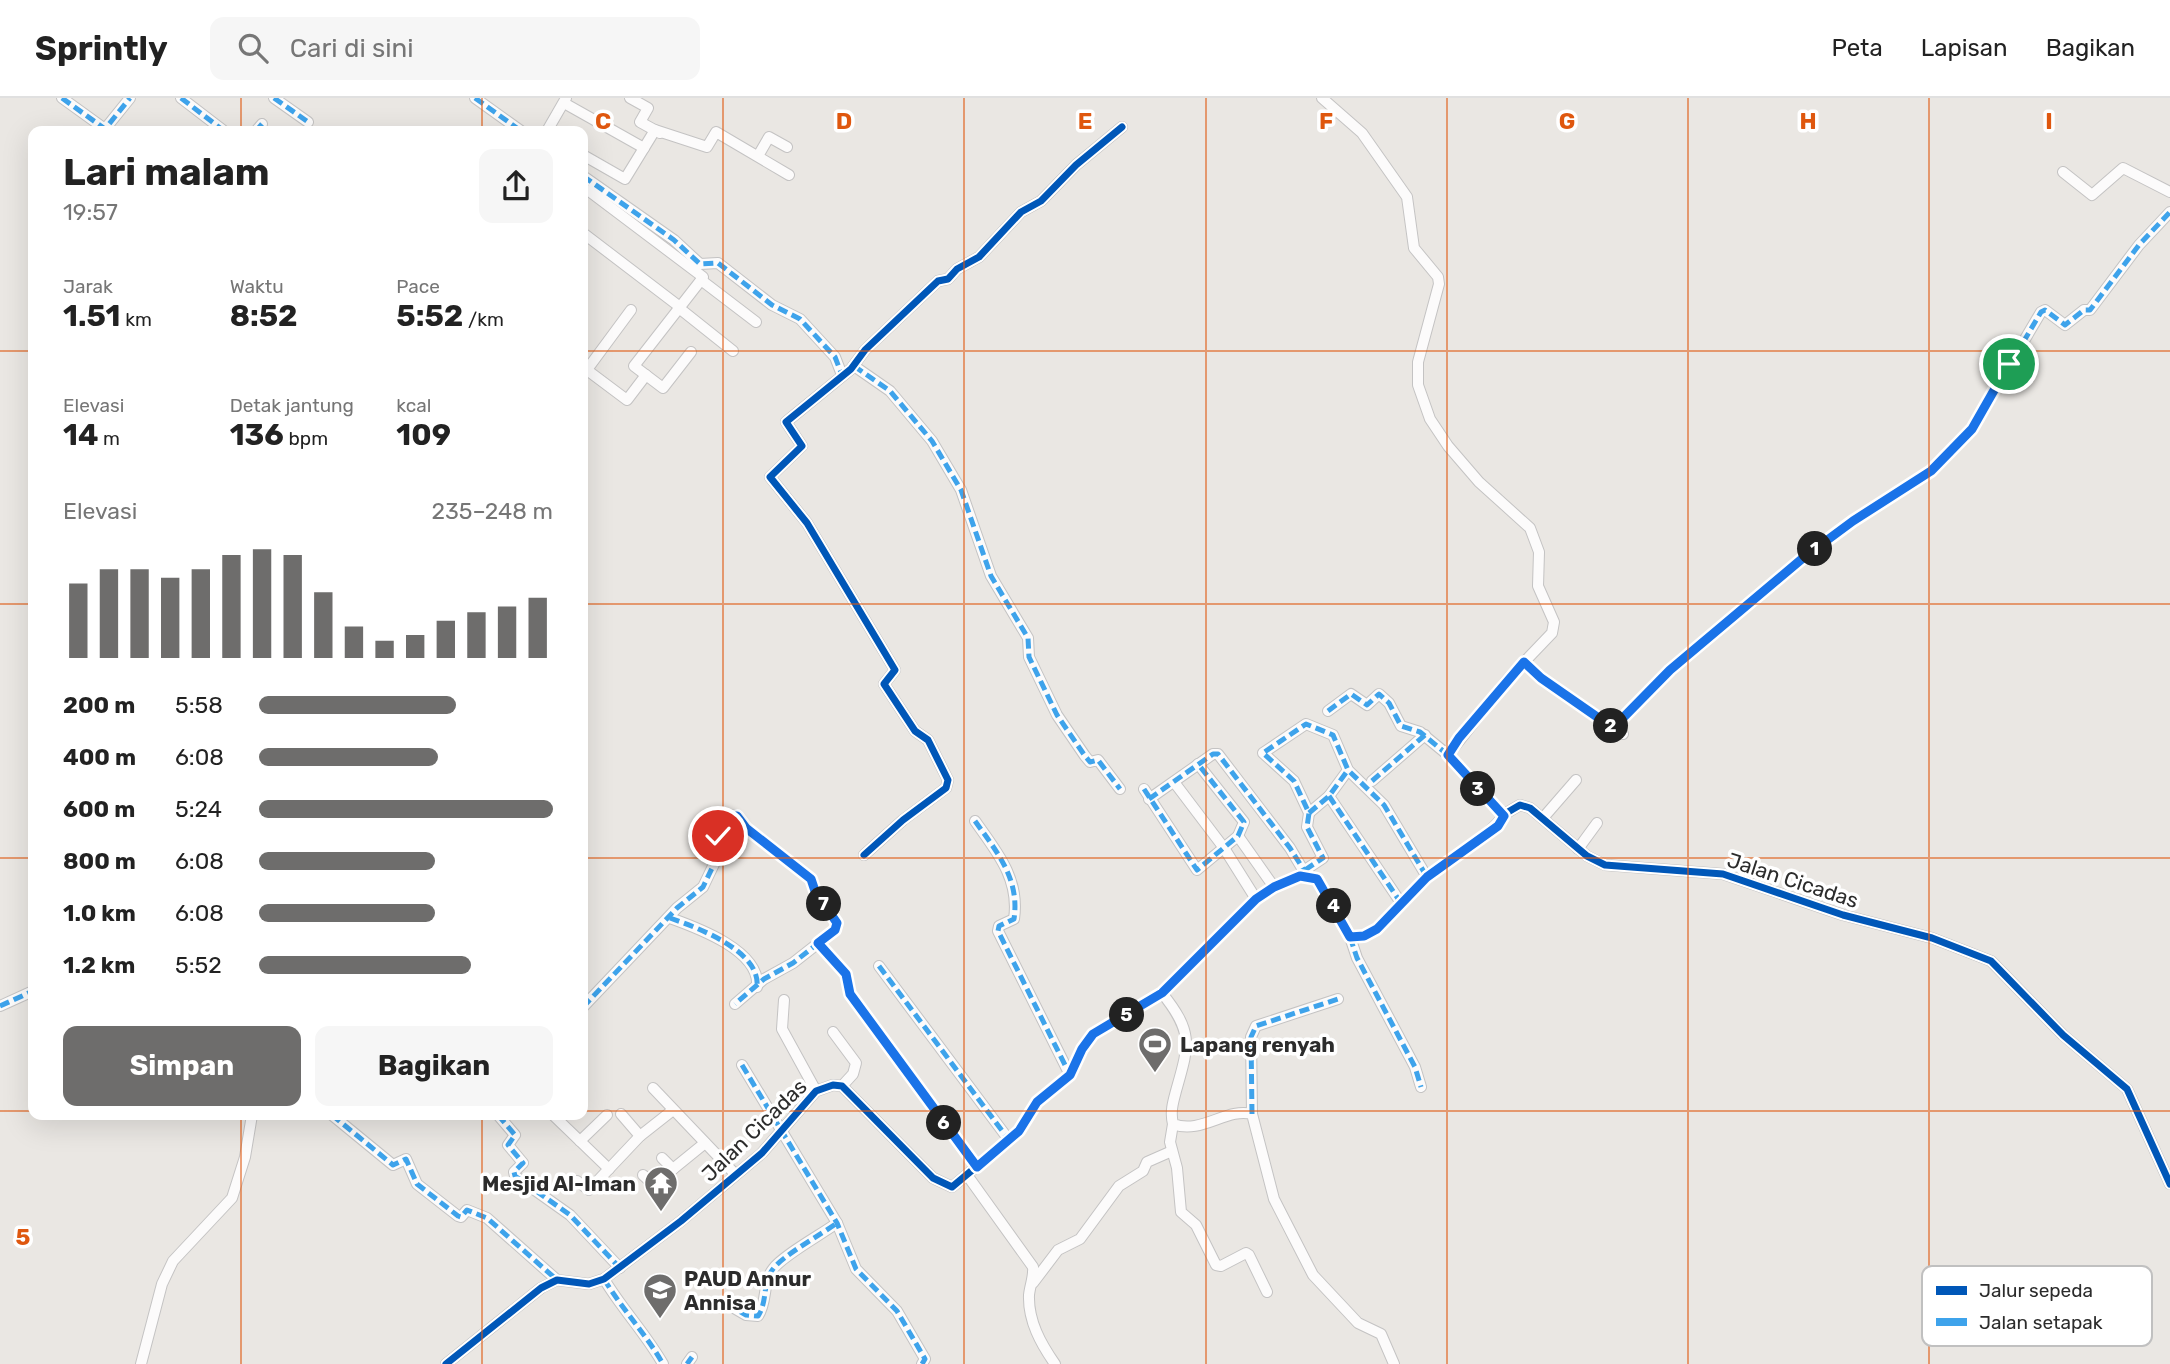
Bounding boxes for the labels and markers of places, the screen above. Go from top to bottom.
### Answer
pin [1979,334,2039,394]
pin: 1 [1798,532,1832,566]
pin: 2 [1594,708,1628,744]
pin: 3 [1460,772,1496,806]
pin [688,806,748,866]
pin: 7 [806,886,842,922]
pin: 4 [1316,888,1352,924]
pin: 5 [1110,998,1144,1032]
sports icon: Lapang renyah [1136,1025,1174,1074]
place label: Lapang renyah [1180,1032,1335,1057]
pin: 6 [926,1105,962,1140]
temple icon: Mesjid Al-Iman [642,1164,680,1213]
place label: Mesjid Al-Iman [482,1171,636,1196]
place label: PAUD Annur Annisa [684,1266,812,1315]
school or university icon: PAUD Annur Annisa [641,1271,679,1320]

